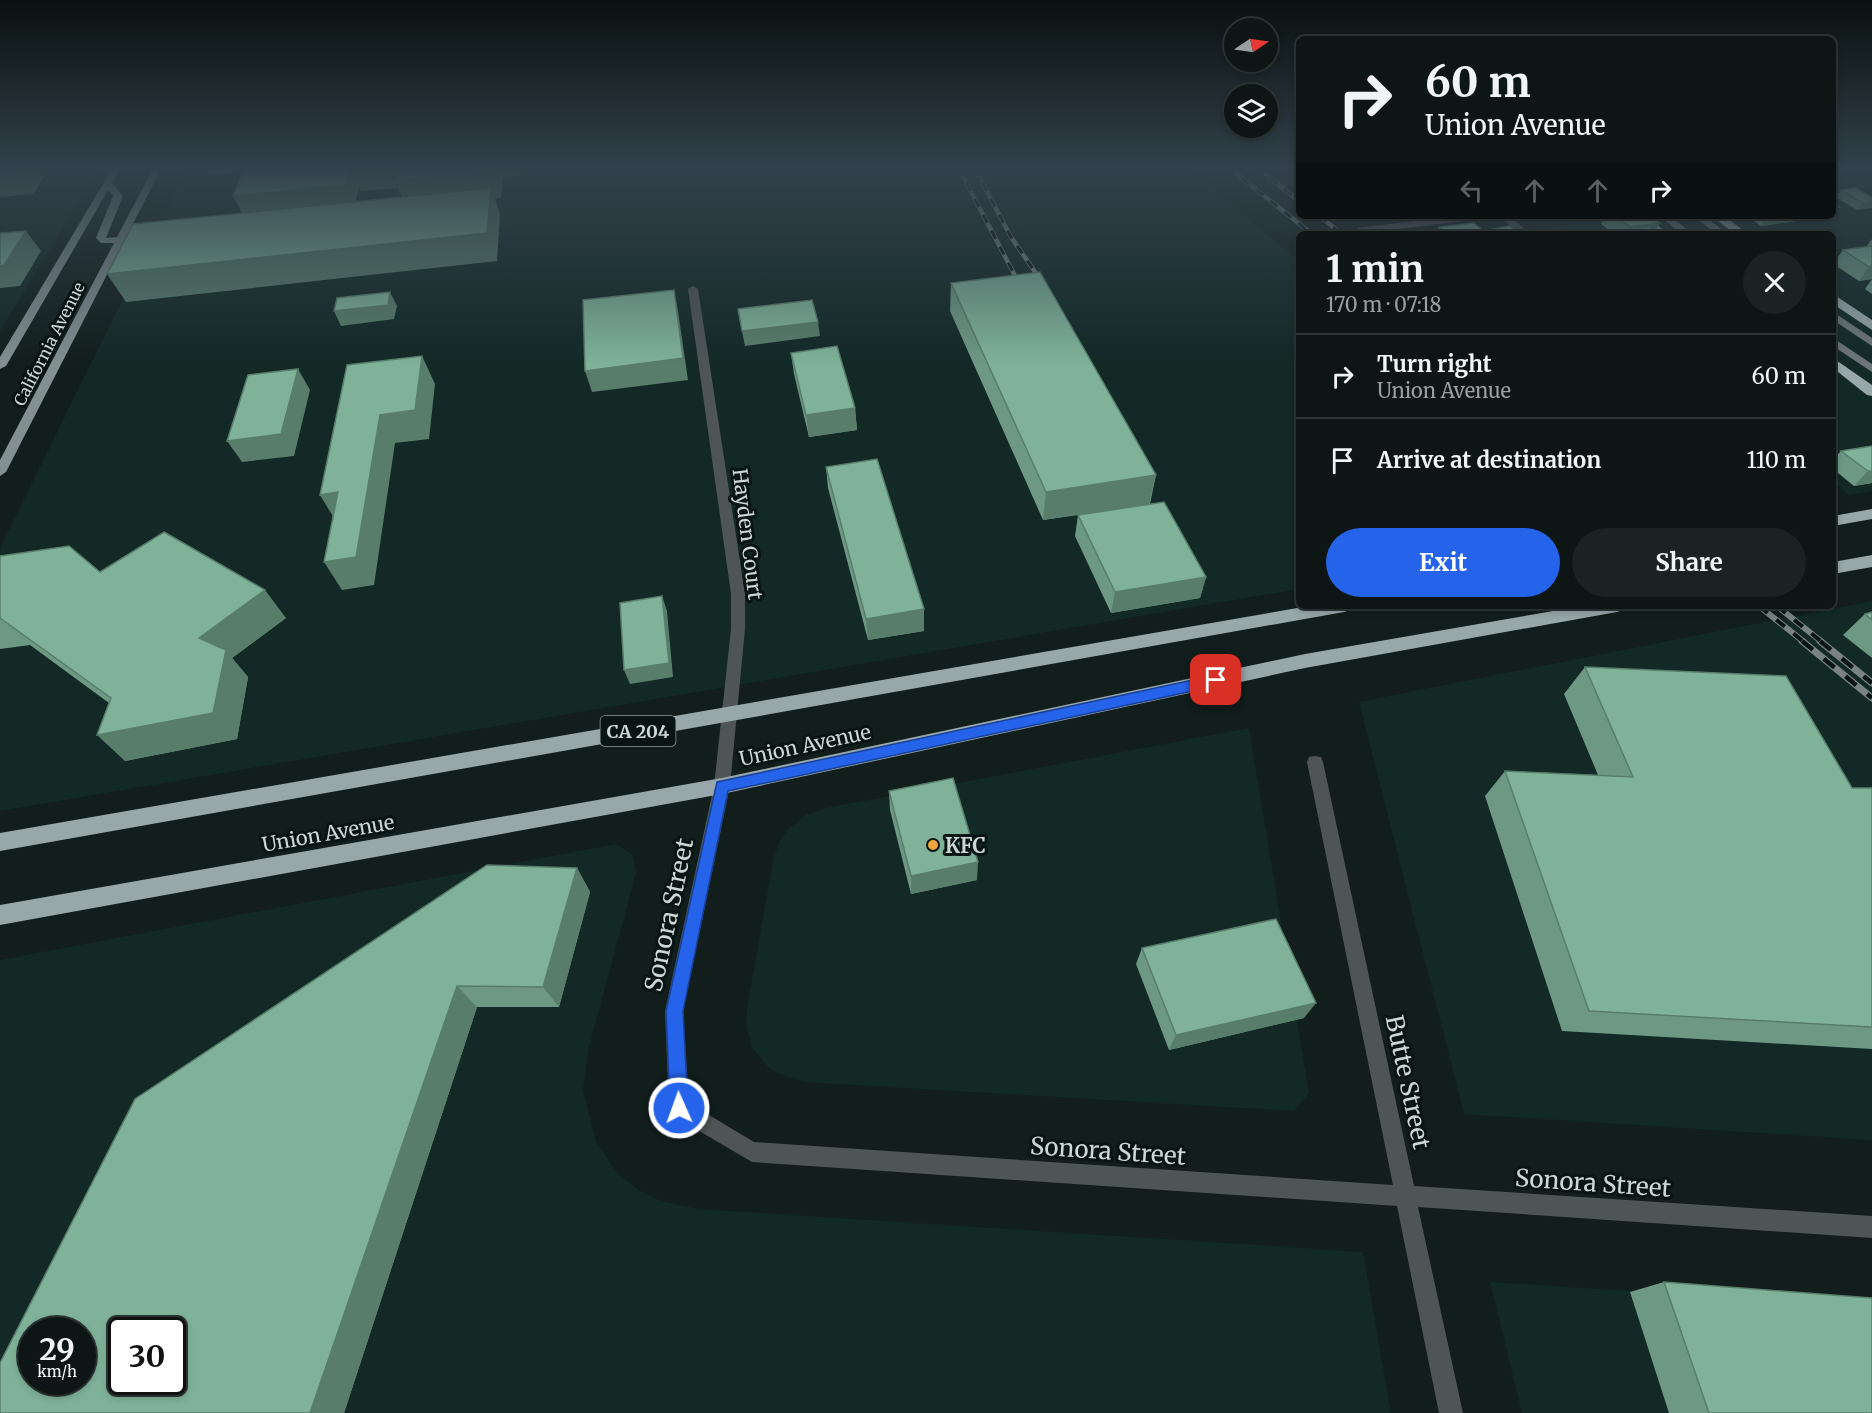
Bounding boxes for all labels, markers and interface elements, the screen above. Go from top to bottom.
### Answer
north arrow [1224,18,1278,72]
map controls [1224,18,1278,138]
text: 60 m [1425,56,1531,108]
icon: right [1326,60,1404,138]
button: layers [1224,84,1278,138]
text: Union Avenue [1425,108,1606,142]
icon: left [1455,174,1488,207]
icon: ahead [1518,174,1551,207]
icon: ahead [1581,174,1614,207]
icon: right [1644,174,1677,207]
text: 1 min [1326,247,1424,292]
button: close [1743,251,1806,314]
street label: California Avenue [9,279,89,409]
text: 170 m · 07:18 [1326,292,1441,317]
text: Turn right [1377,350,1491,378]
icon: right [1326,360,1359,393]
text: 60 m [1752,362,1806,390]
text: Union Avenue [1377,378,1511,403]
icon: arrive [1326,444,1359,477]
text: Arrive at destination [1377,446,1601,474]
text: 110 m [1747,446,1806,474]
street label: Hayden Court [728,467,768,601]
button: Exit [1326,528,1560,597]
button: Share [1572,528,1806,597]
pin [1190,654,1241,705]
icon: arrive [1199,663,1232,696]
road number: CA 204 [600,716,676,746]
street label: Union Avenue [737,719,873,771]
street label: Union Avenue [260,809,396,857]
place label: KFC [945,833,986,858]
street label: Sonora Street [638,835,701,995]
marker: KFC [926,838,940,852]
street label: Butte Street [1379,1012,1437,1152]
position arrow [647,1076,711,1140]
street label: Sonora Street [1029,1130,1188,1172]
street label: Sonora Street [1514,1162,1673,1204]
speed limit sign: 30 [108,1317,186,1395]
text: 29 [39,1330,75,1368]
text: km/h [37,1362,77,1381]

